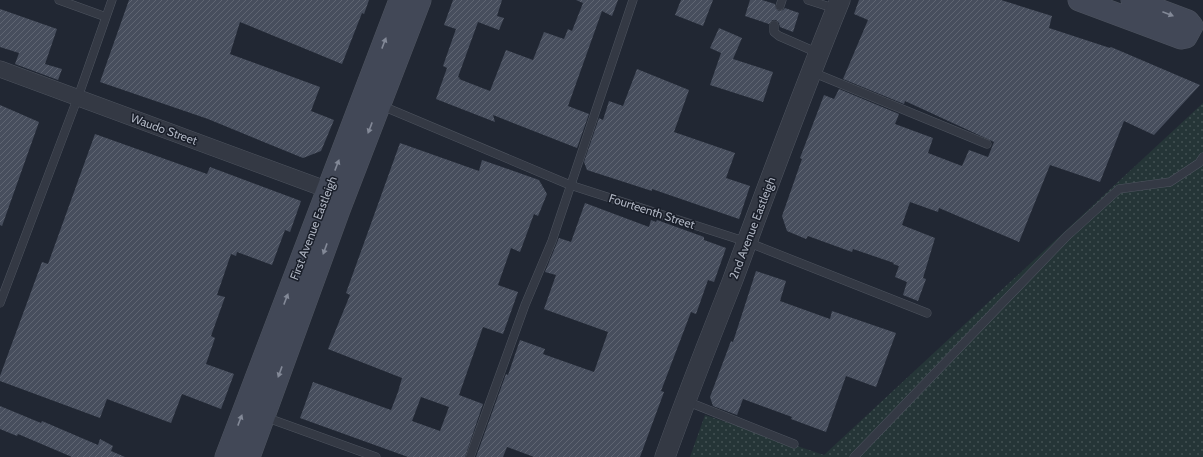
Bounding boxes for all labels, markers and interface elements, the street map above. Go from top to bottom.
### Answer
one-way arrow [1163,11,1175,17]
one-way arrow [381,37,387,49]
street label: Waudo Street [129,110,199,148]
one-way arrow [367,122,373,134]
one-way arrow [335,158,341,170]
street label: First Avenue Eastleigh [286,174,340,282]
street label: 2nd Avenue Eastleigh [726,175,778,281]
street label: Fourteenth Street [607,190,697,232]
one-way arrow [321,244,327,256]
one-way arrow [283,293,289,305]
one-way arrow [277,366,283,378]
one-way arrow [237,414,243,426]

